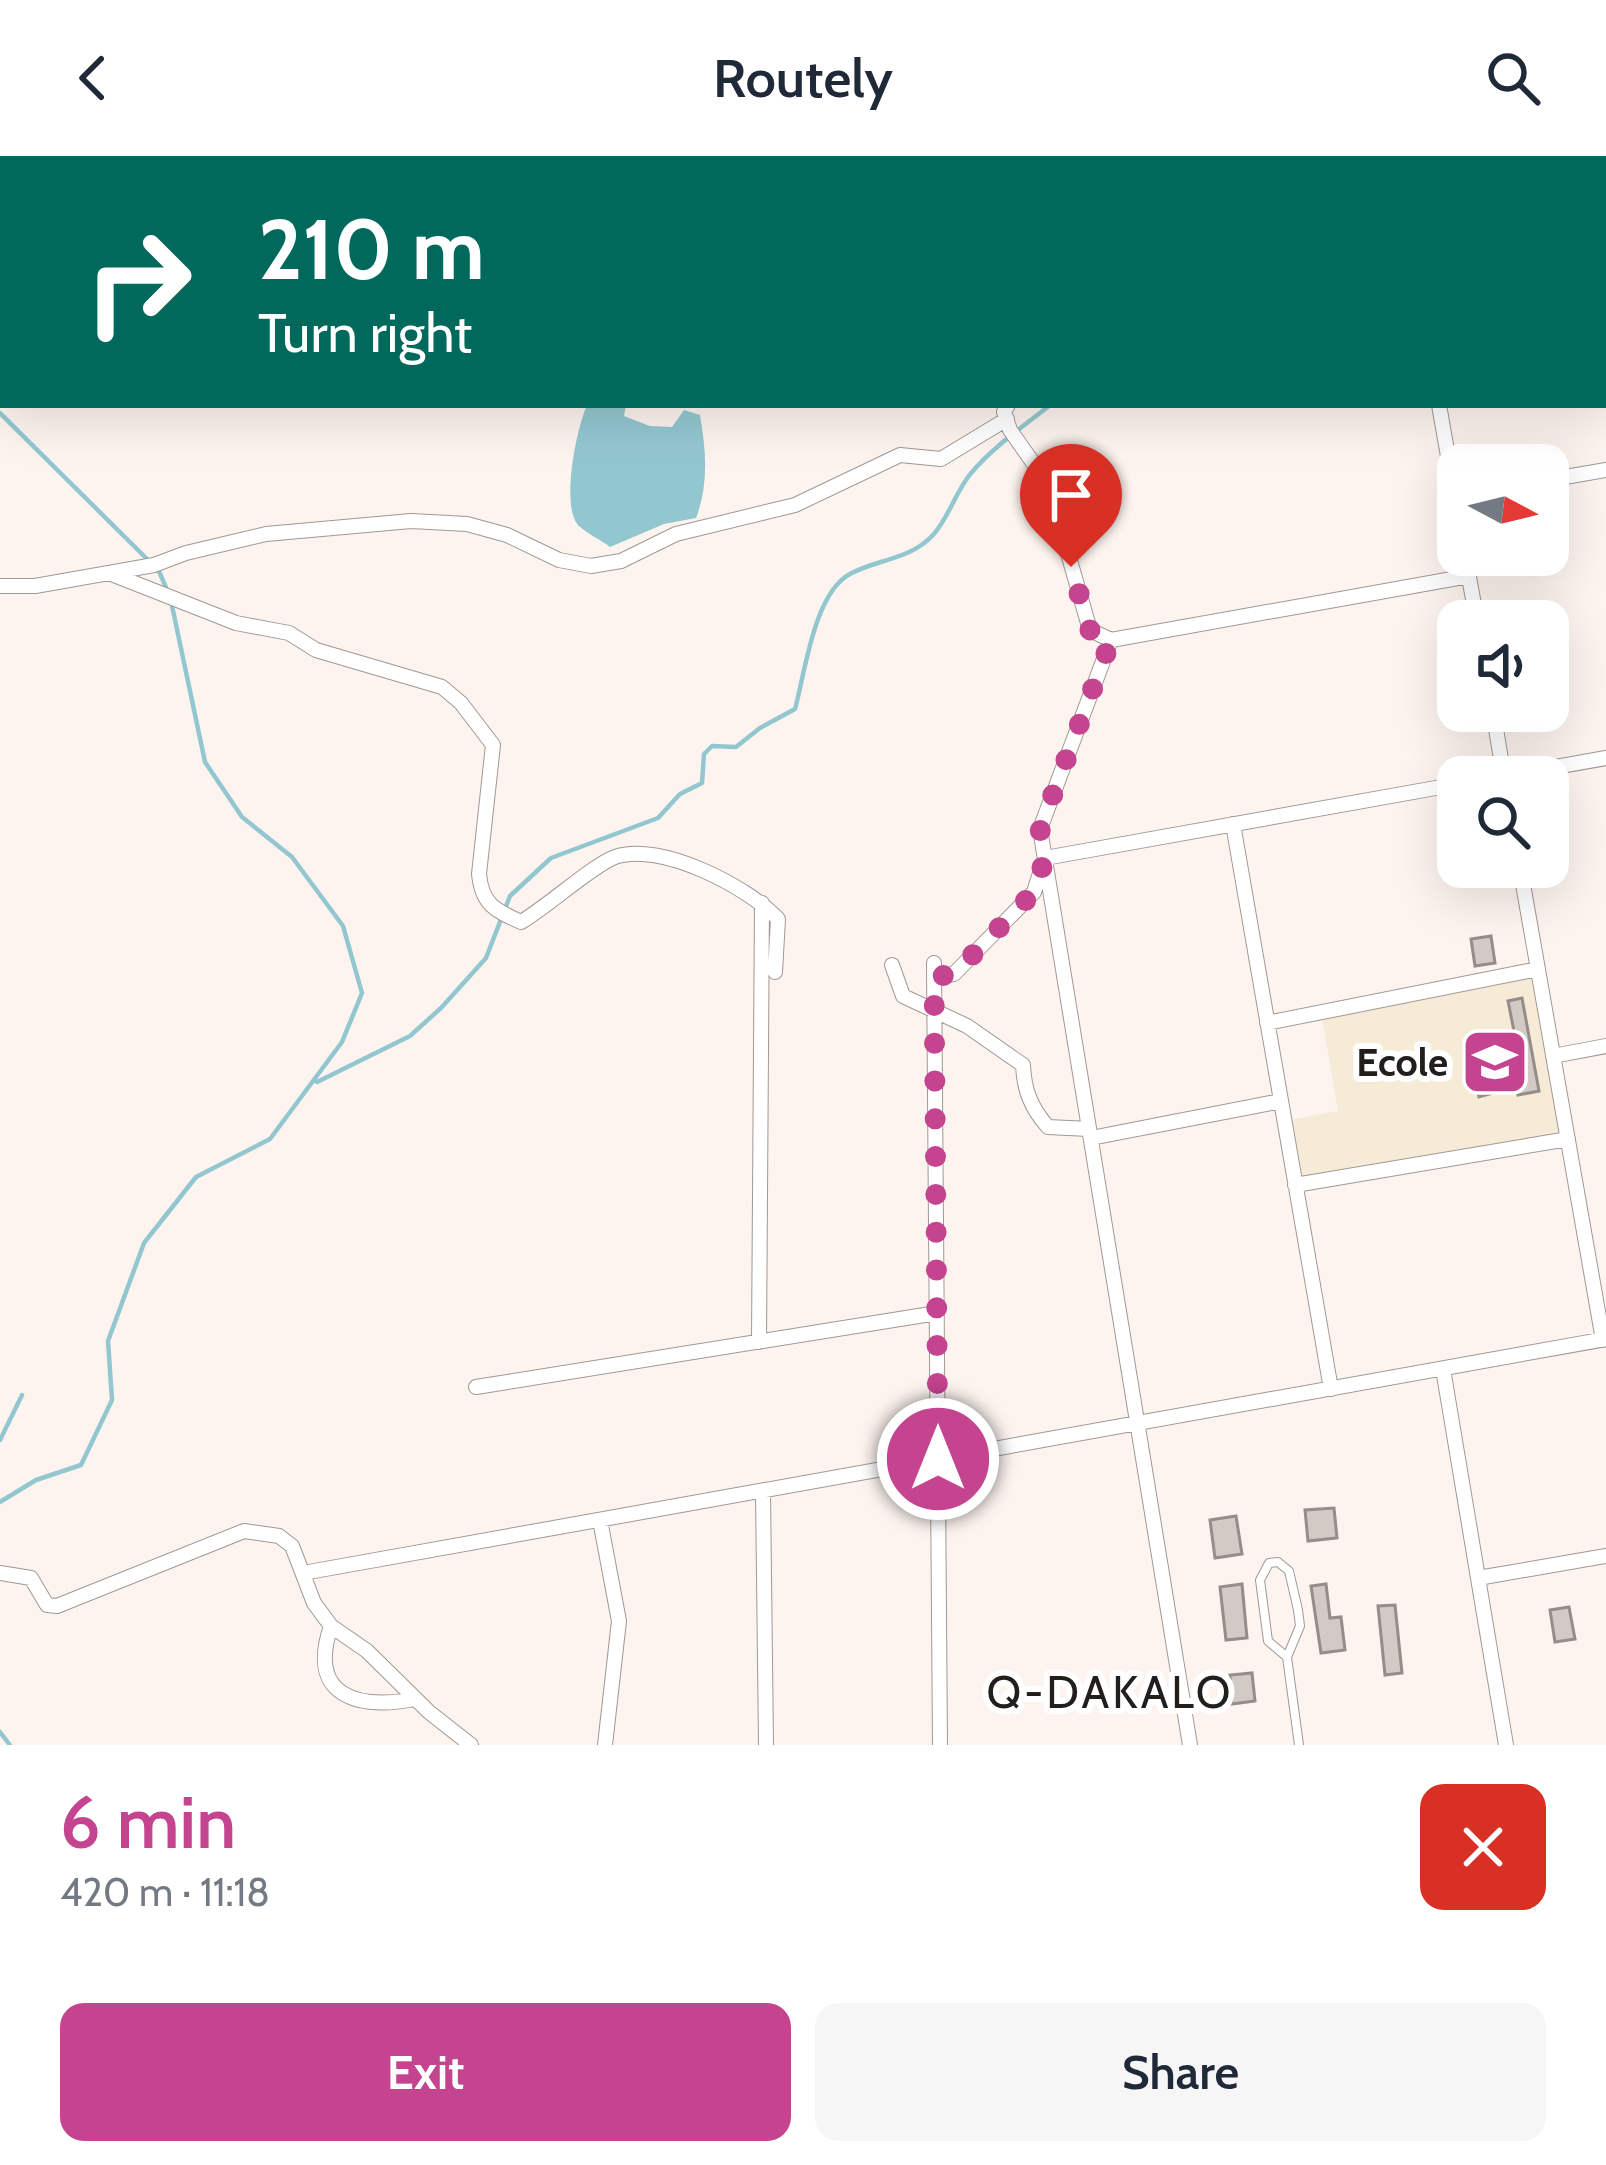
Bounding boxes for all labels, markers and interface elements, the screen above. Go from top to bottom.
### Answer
icon: back [60,45,126,111]
text: Routely [713,45,893,111]
icon: search [1480,45,1546,111]
text: 210 m [258,198,485,300]
icon: right [60,204,216,360]
text: Turn right [258,300,472,366]
pin [1020,444,1122,567]
north arrow [1437,444,1569,576]
map controls [1437,444,1569,888]
icon: arrive [1038,462,1104,528]
button: sound [1437,600,1569,732]
button: search [1437,756,1569,888]
school or university icon: Ecole [1460,1027,1530,1097]
place label: Ecole [1356,1038,1448,1086]
position arrow [875,1396,1001,1522]
district label: Q-DAKALO [987,1665,1233,1719]
text: 6 min [60,1779,236,1866]
button: close [1420,1784,1546,1910]
text: 420 m · 11:18 [60,1868,270,1916]
button: Exit [60,2003,791,2141]
button: Share [815,2003,1546,2141]

